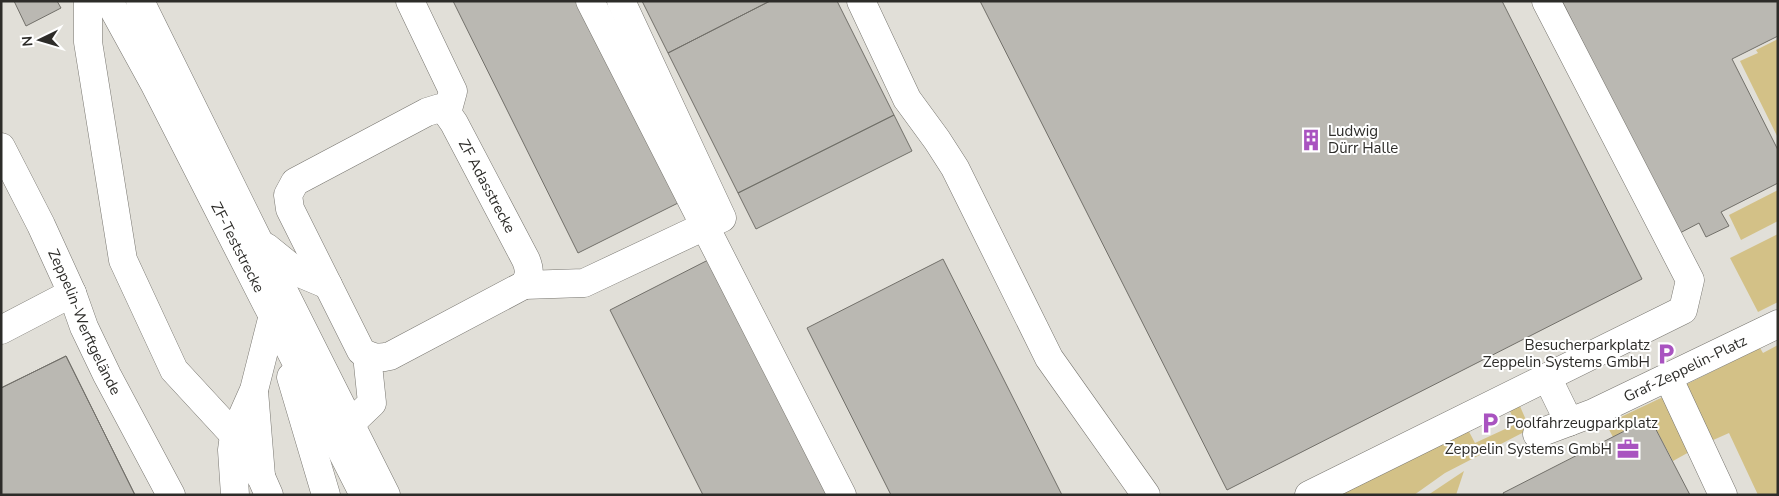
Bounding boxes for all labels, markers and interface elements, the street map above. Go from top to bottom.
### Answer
north arrow [15,15,65,65]
text: N [18,35,37,47]
place label: Ludwig Dürr Halle [1328,121,1398,158]
building icon: Ludwig Dürr Halle [1298,127,1324,153]
street label: ZF Adasstrecke [454,136,520,236]
street label: ZF-Teststrecke [206,199,269,296]
street label: Zeppelin-Werftgelände [43,246,126,398]
street label: Graf-Zeppelin-Platz [1620,331,1750,407]
place label: Besucherparkplatz Zeppelin Systems GmbH [1483,335,1650,372]
parking icon: Besucherparkplatz Zeppelin Systems GmbH [1653,341,1679,367]
parking icon: Poolfahrzeugparkplatz [1477,410,1503,436]
place label: Poolfahrzeugparkplatz [1506,413,1658,433]
office icon: Zeppelin Systems GmbH [1615,436,1641,462]
place label: Zeppelin Systems GmbH [1445,439,1612,459]

